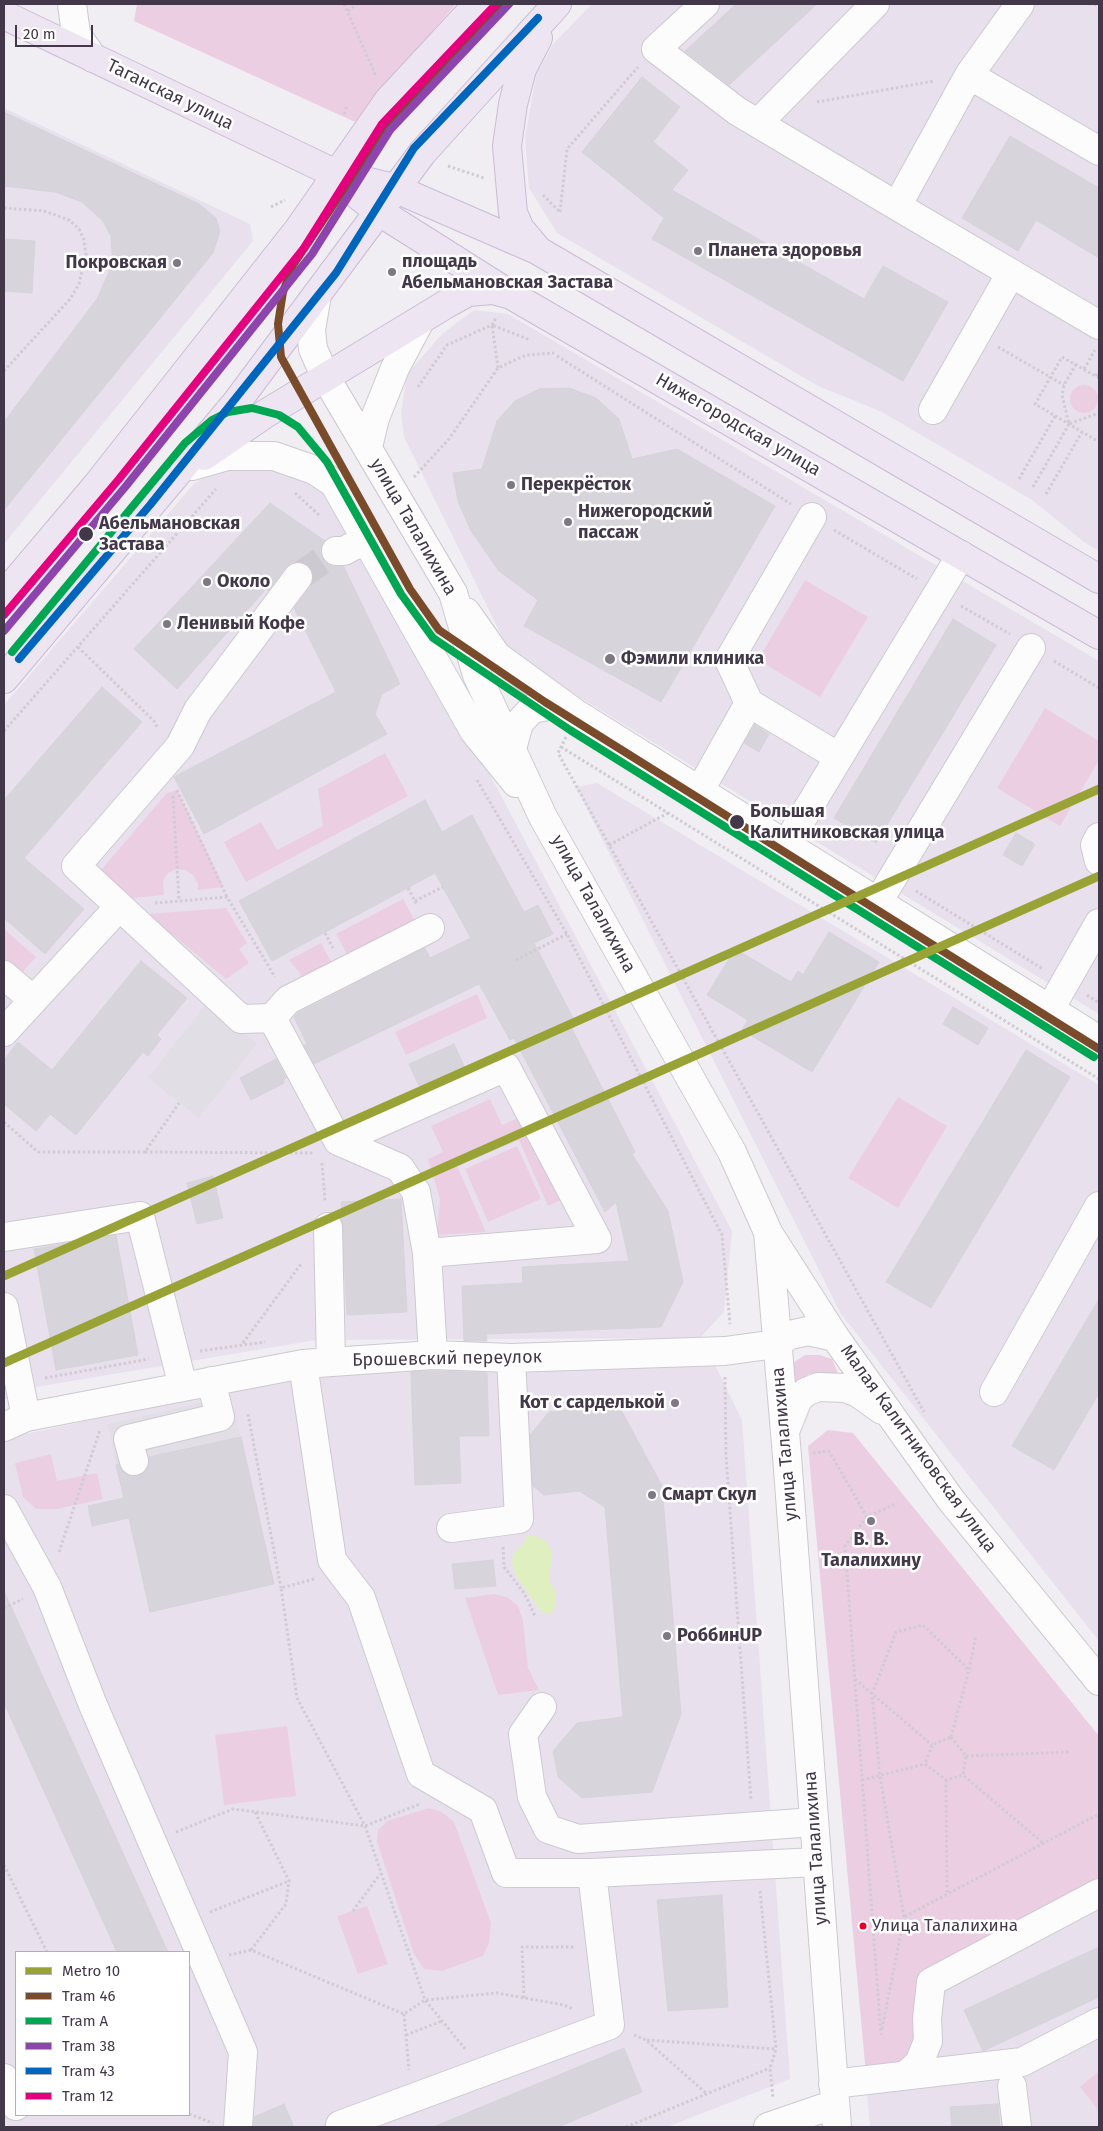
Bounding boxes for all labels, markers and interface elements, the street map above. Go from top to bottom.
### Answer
scale bar [18,15,95,47]
text: 20 m [23,25,56,43]
street label: Таганская улица [103,55,237,135]
place label: Планета здоровья [708,240,862,262]
marker: Планета здоровья [692,245,704,257]
place label: площадь Абельмановская Застава [402,251,613,294]
place label: Покровская [65,252,167,274]
marker: Покровская [171,257,183,269]
marker: площадь Абельмановская Застава [386,266,398,278]
street label: Нижегородская улица [652,369,824,481]
street label: улица Талалихина [365,455,461,599]
place label: Перекрёсток [521,474,631,496]
marker: Перекрёсток [505,479,517,491]
place label: Нижегородский пассаж [578,501,713,544]
place label: Абельмановская Застава [99,513,240,556]
marker: Нижегородский пассаж [562,516,574,528]
marker: Абельмановская Застава [77,525,95,543]
place label: Около [217,571,270,593]
marker: Около [201,576,213,588]
place label: Ленивый Кофе [177,613,305,635]
marker: Ленивый Кофе [161,618,173,630]
place label: Фэмили клиника [621,648,764,670]
marker: Фэмили клиника [603,652,617,666]
place label: Большая Калитниковская улица [750,801,944,844]
marker: Большая Калитниковская улица [728,813,746,831]
street label: улица Талалихина [546,831,640,977]
street label: Малая Калитниковская улица [835,1341,1001,1557]
street label: Брошевский переулок [352,1347,542,1371]
street label: улица Талалихина [768,1366,802,1522]
place label: Кот с сарделькой [519,1392,665,1414]
marker: Кот с сарделькой [669,1397,681,1409]
place label: Смарт Скул [662,1484,757,1506]
marker: Смарт Скул [646,1489,658,1501]
marker: В. В. Талалихину [865,1515,877,1527]
place label: В. В. Талалихину [821,1529,921,1572]
place label: РоббинUP [677,1625,762,1647]
marker: РоббинUP [661,1630,673,1642]
street label: улица Талалихина [800,1770,832,1926]
place label: Улица Талалихина [872,1916,1018,1936]
marker: Улица Талалихина [858,1921,868,1931]
legend [15,1951,190,2116]
text: Metro 10 [62,1962,120,1980]
text: Tram 46 [62,1987,116,2005]
text: Tram А [62,2012,108,2030]
text: Tram 38 [62,2037,115,2055]
text: Tram 43 [62,2062,115,2080]
text: Tram 12 [62,2087,113,2105]

